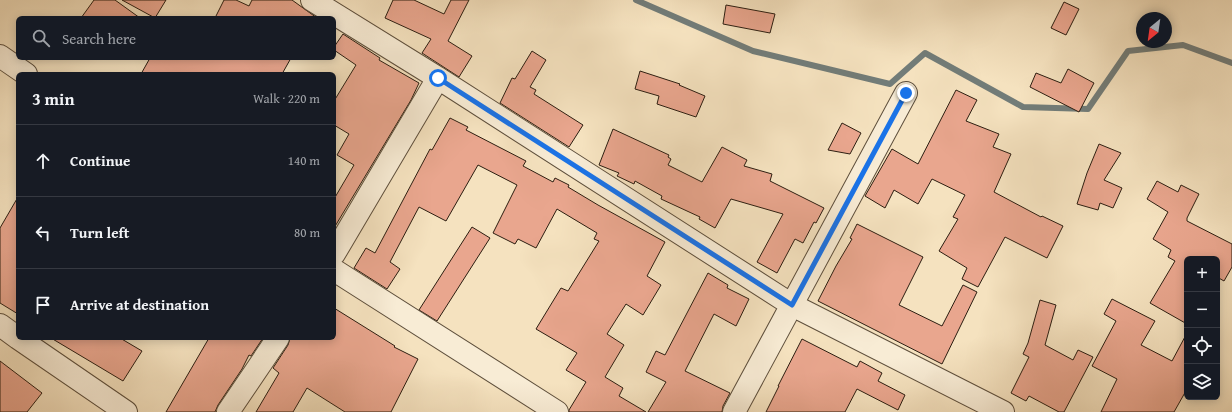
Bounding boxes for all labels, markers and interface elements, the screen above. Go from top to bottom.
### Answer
north arrow [1136,12,1172,48]
search box [16,16,336,60]
icon: search [30,27,52,49]
text: Search here [62,28,136,49]
route start [429,69,447,87]
route end [897,84,915,102]
text: 3 min [32,86,74,111]
text: Walk · 220 m [253,89,320,108]
icon: ahead [32,150,54,172]
text: Continue [70,150,131,171]
text: 140 m [288,151,320,170]
icon: left [32,222,54,244]
text: Turn left [70,222,129,243]
text: 80 m [294,223,320,242]
map controls [1184,256,1220,400]
button: + [1184,256,1220,292]
button: − [1184,292,1220,328]
icon: arrive [32,294,54,316]
text: Arrive at destination [70,294,209,315]
button: locate [1184,328,1220,364]
button: layers [1184,364,1220,400]

